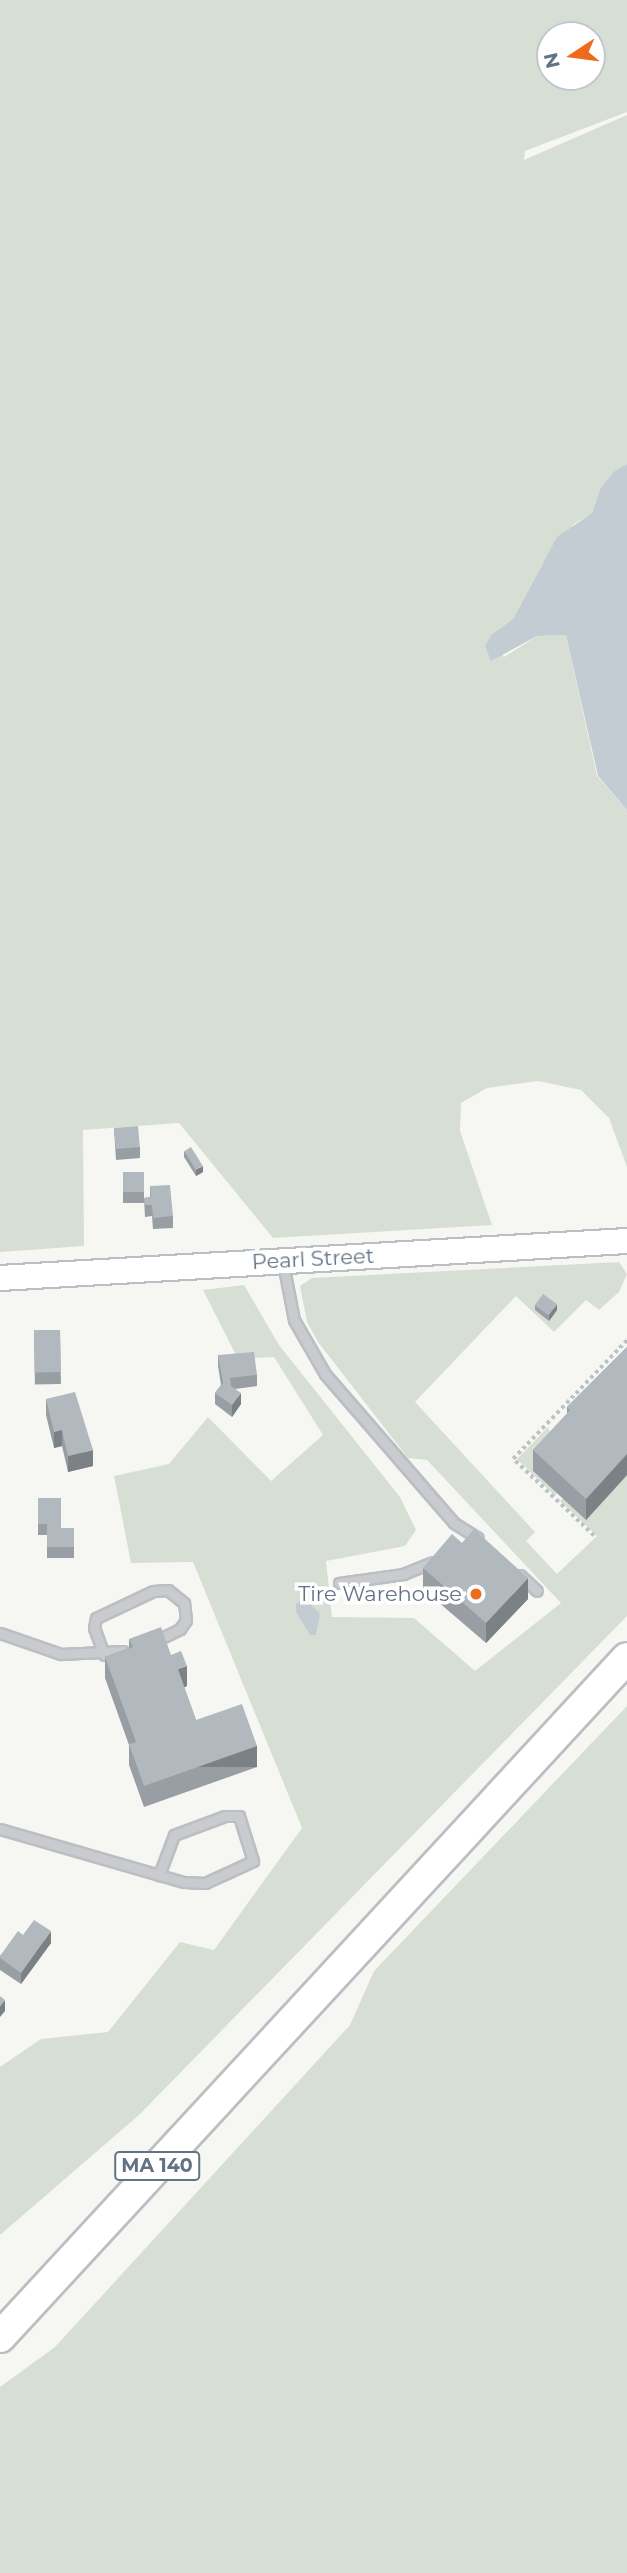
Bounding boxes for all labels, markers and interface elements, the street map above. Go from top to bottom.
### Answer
north arrow [536,21,606,91]
text: N [539,50,565,70]
street label: Pearl Street [251,1243,375,1275]
place label: Tire Warehouse [298,1581,462,1607]
marker: Tire Warehouse [468,1586,484,1602]
road number: MA 140 [113,2150,201,2182]

